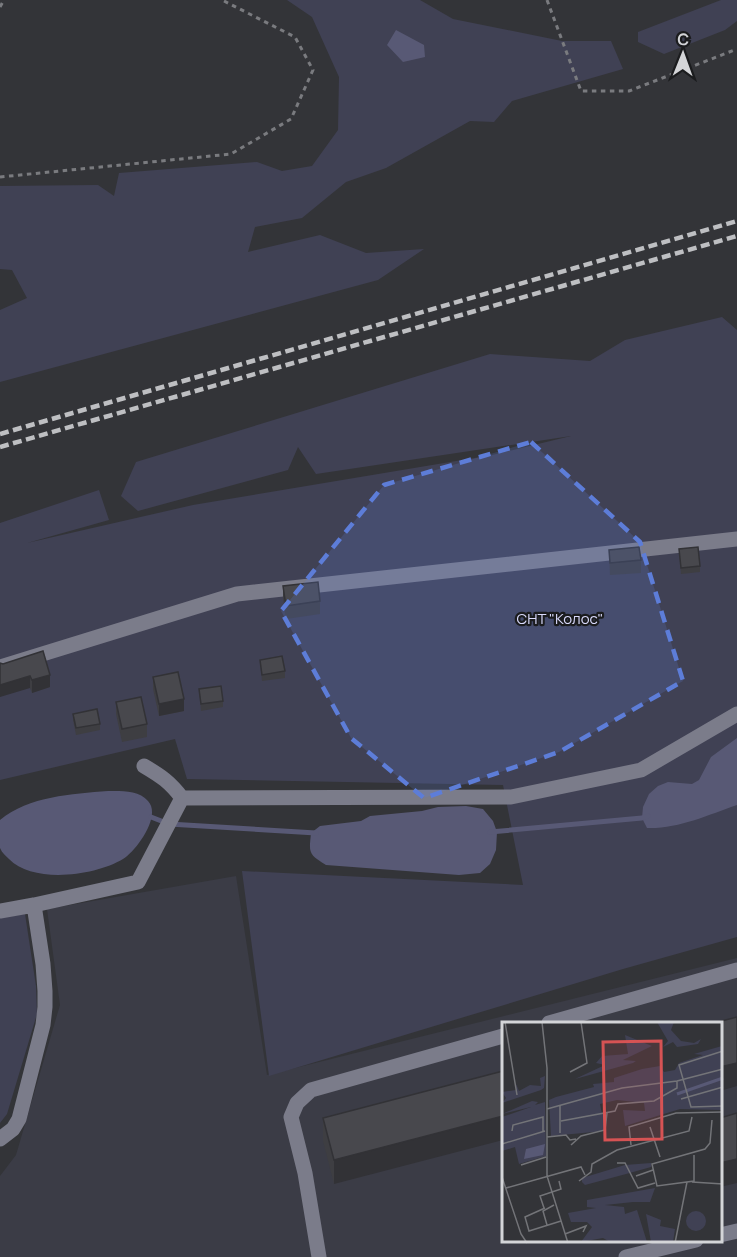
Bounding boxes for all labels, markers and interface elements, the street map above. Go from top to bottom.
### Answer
north arrow [653,24,713,84]
text: С [677,28,690,50]
park label: СНТ "Колос" [517,608,603,629]
inset map [502,1022,722,1242]

